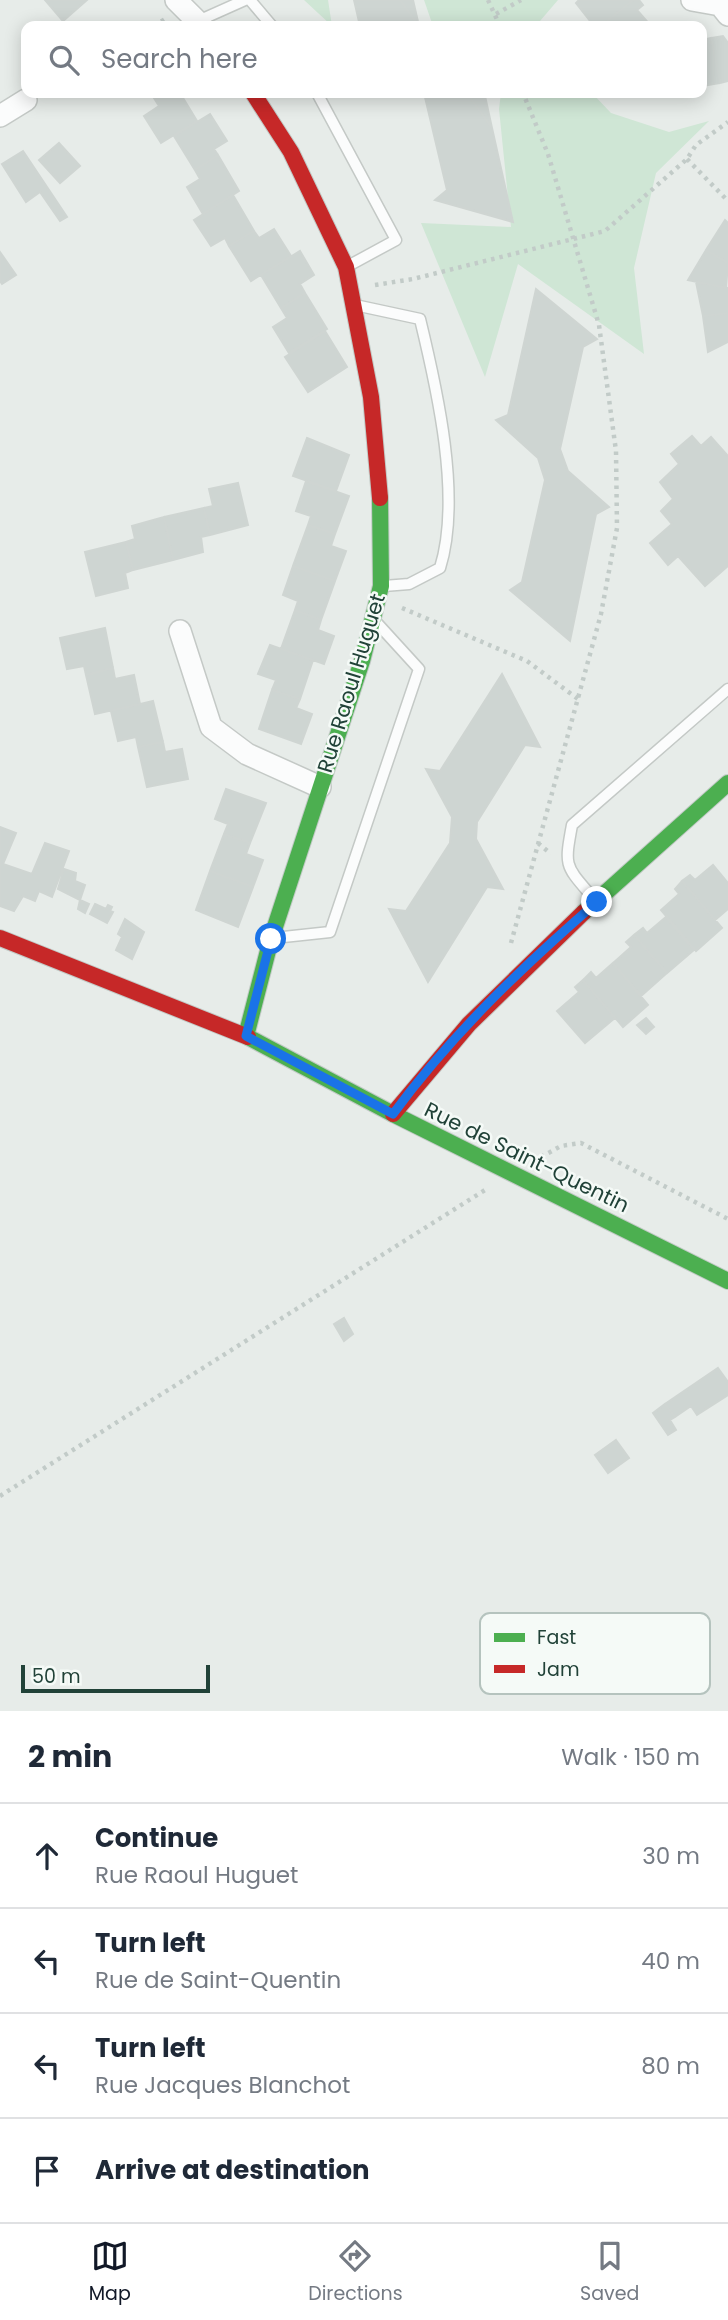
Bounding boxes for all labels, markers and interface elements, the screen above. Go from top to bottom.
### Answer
search box [21,21,707,98]
icon: search [45,41,83,79]
text: Search here [101,41,258,77]
street label: Rue Raoul Huguet [310,590,392,776]
route end [581,886,612,917]
route start [255,923,286,954]
street label: Rue de Saint-Quentin [420,1095,634,1219]
legend [480,1613,710,1694]
text: Fast [537,1624,576,1651]
text: Jam [537,1656,579,1683]
scale bar [21,1662,210,1694]
text: 50 m [32,1663,81,1690]
text: 2 min [28,1735,112,1778]
text: Walk · 150 m [561,1741,700,1773]
text: Continue [95,1820,218,1856]
icon: ahead [28,1837,66,1875]
text: 30 m [642,1840,700,1872]
text: Rue Raoul Huguet [95,1859,298,1891]
text: Turn left [95,1925,206,1961]
icon: left [28,1942,66,1980]
text: 40 m [641,1945,700,1977]
text: Rue de Saint-Quentin [95,1964,341,1996]
text: Turn left [95,2030,206,2066]
icon: left [28,2047,66,2085]
text: 80 m [641,2050,700,2082]
text: Rue Jacques Blanchot [95,2069,350,2101]
icon: arrive [28,2152,66,2190]
text: Arrive at destination [95,2152,370,2188]
tab: Map [89,2237,131,2308]
tab: Directions [308,2237,403,2308]
tab: Saved [580,2237,639,2308]

